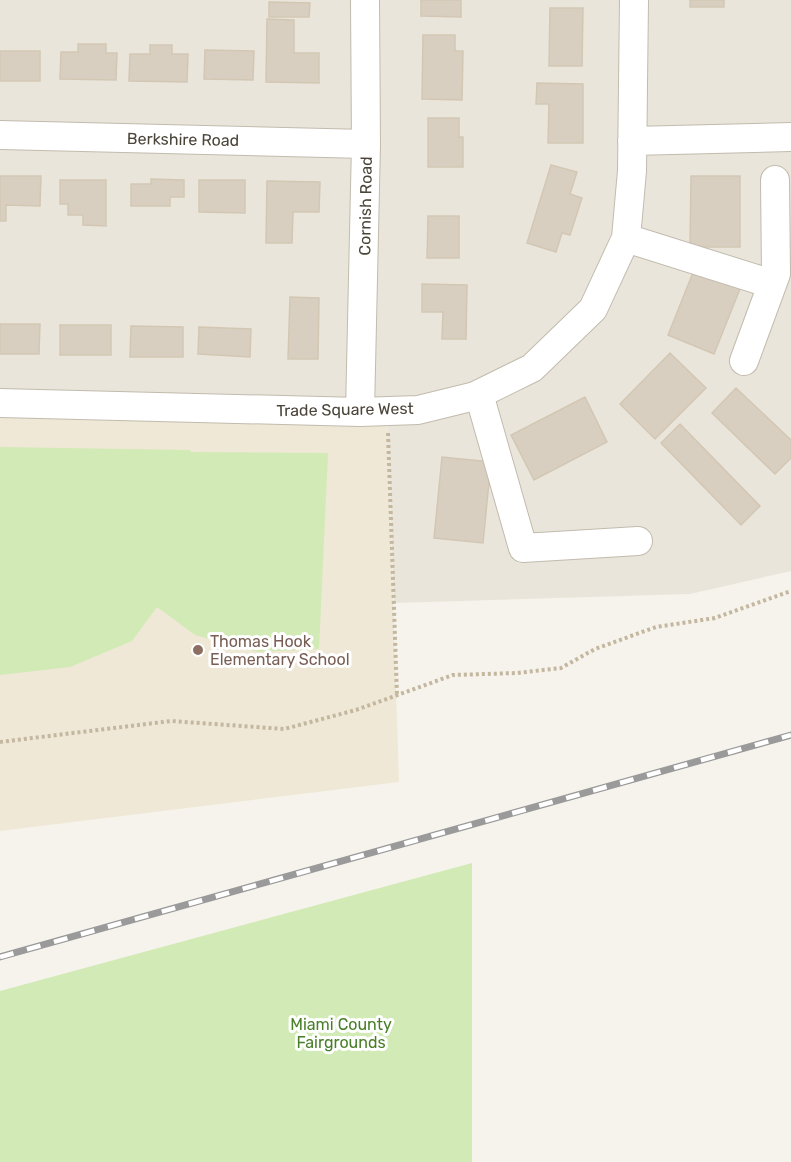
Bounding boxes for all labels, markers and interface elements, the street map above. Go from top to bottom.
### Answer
street label: Berkshire Road [127,129,239,150]
street label: Cornish Road [355,156,376,256]
street label: Trade Square West [276,399,414,420]
place label: Thomas Hook Elementary School [210,632,350,669]
marker: Thomas Hook Elementary School [191,643,205,657]
park label: Miami County Fairgrounds [290,1015,392,1052]

